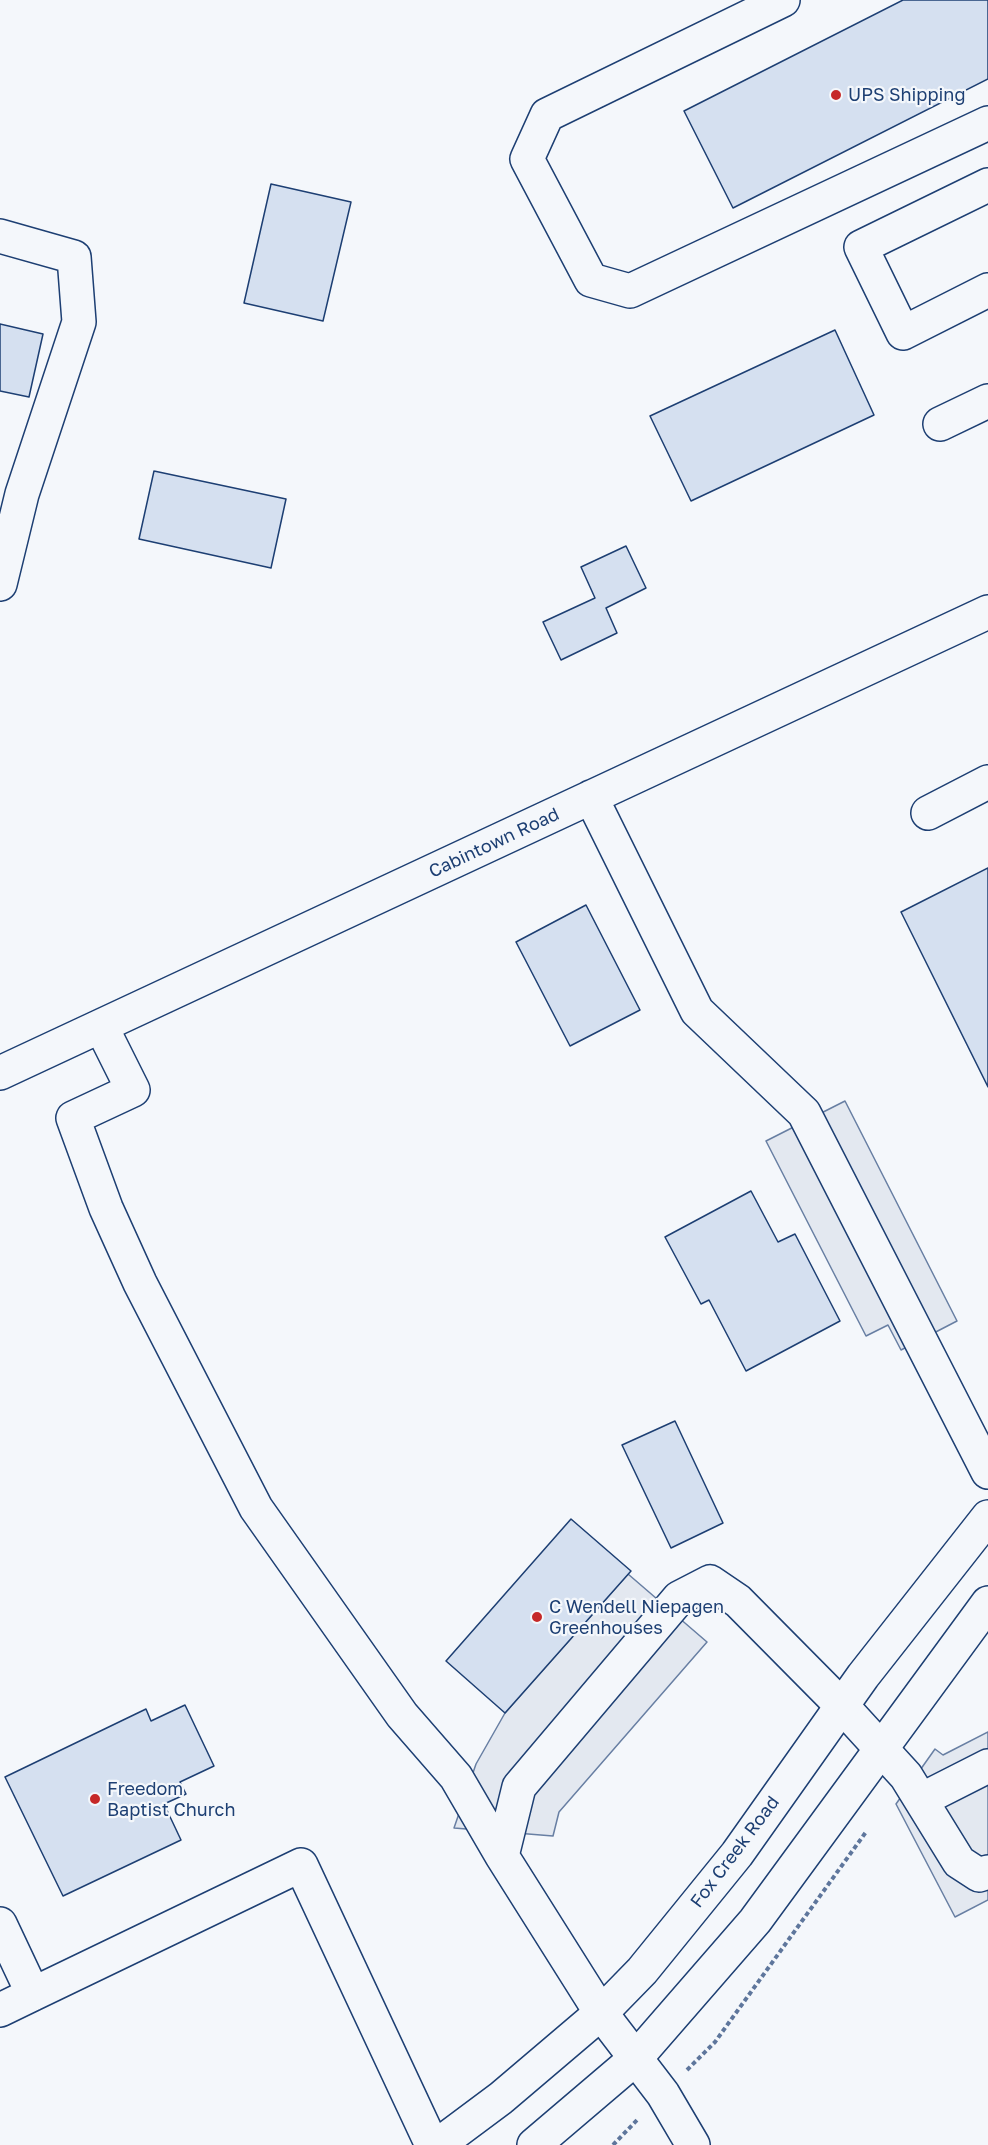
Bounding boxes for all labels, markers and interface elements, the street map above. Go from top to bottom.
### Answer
place label: UPS Shipping [848,84,965,106]
marker: UPS Shipping [829,88,843,102]
street label: Cabintown Road [425,803,563,883]
place label: C Wendell Niepagen Greenhouses [549,1596,724,1638]
marker: C Wendell Niepagen Greenhouses [530,1610,544,1624]
place label: Freedom Baptist Church [107,1778,235,1820]
marker: Freedom Baptist Church [88,1792,102,1806]
street label: Fox Creek Road [686,1792,784,1912]

